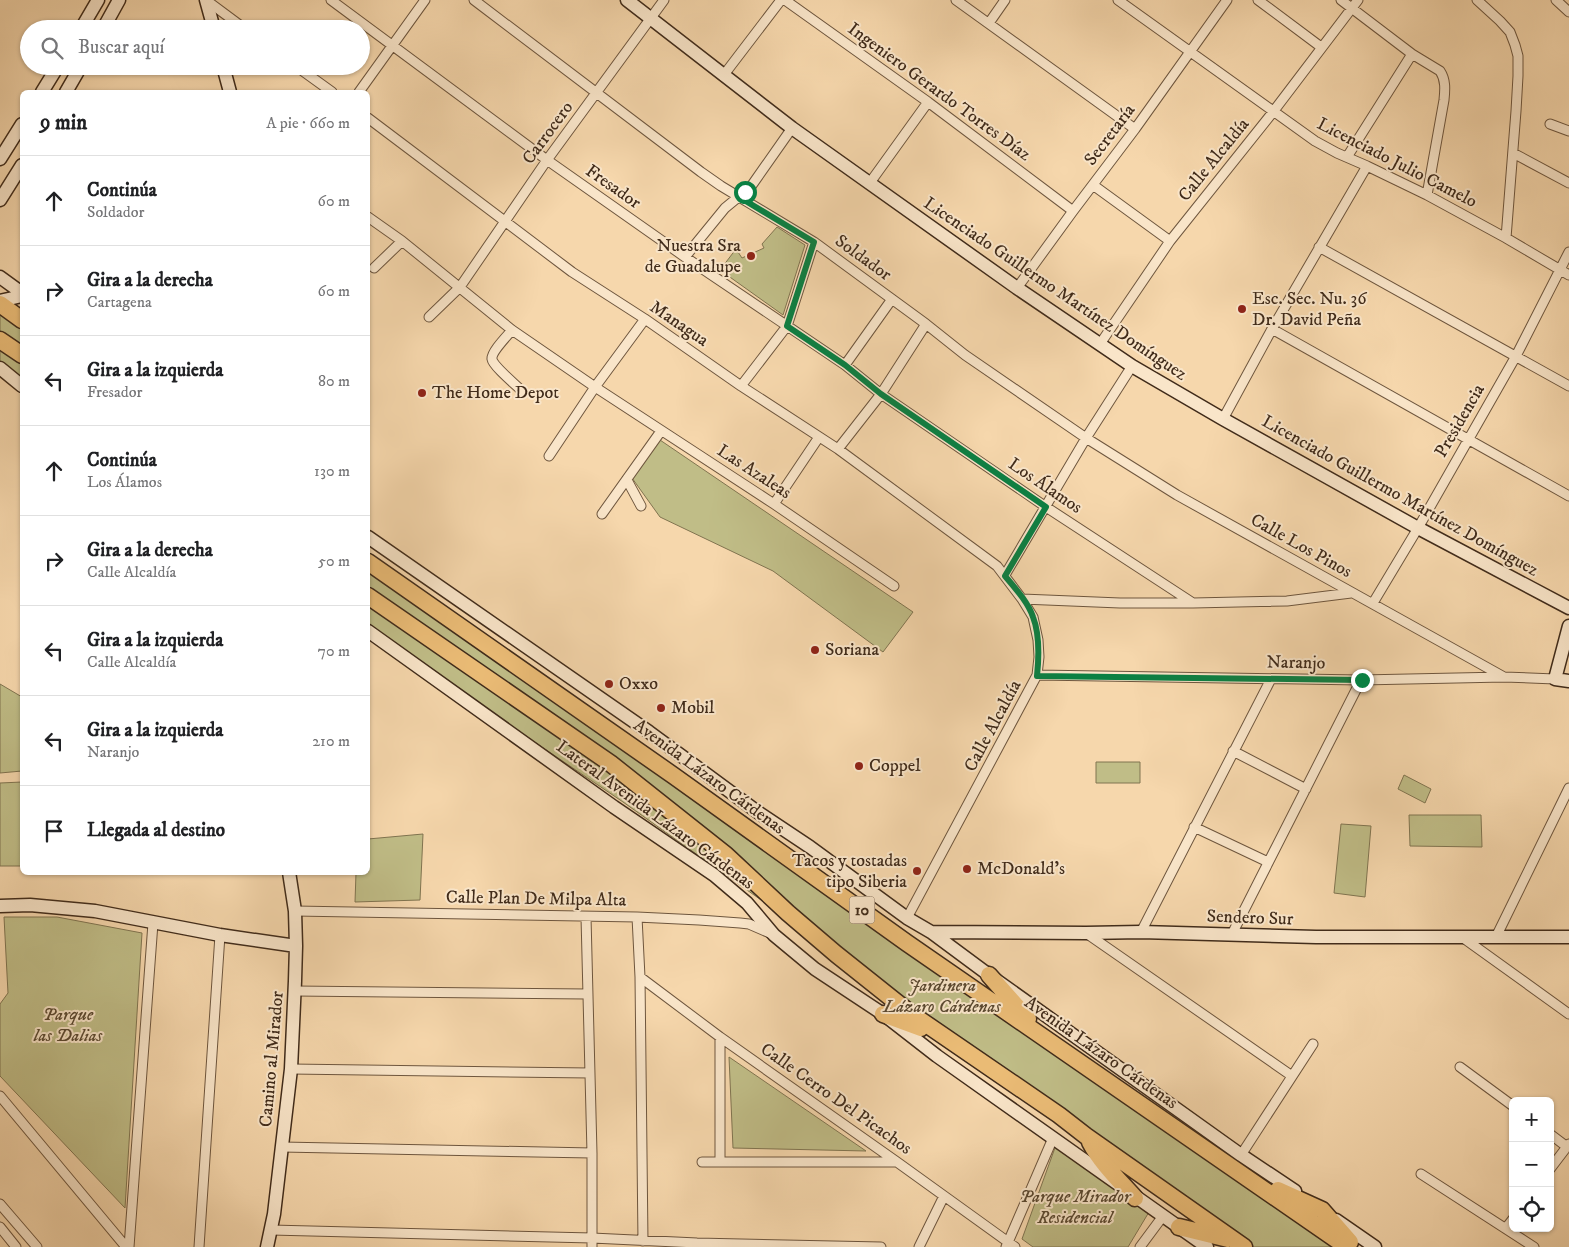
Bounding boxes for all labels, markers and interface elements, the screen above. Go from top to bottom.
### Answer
street label: Ingeniero Gerardo Torres Díaz [843,18,1035,166]
search box [20,20,370,75]
icon: search [38,34,66,62]
text: Buscar aquí [78,36,164,59]
street label: Carrocero [518,97,578,169]
street label: Secretaría [1080,100,1140,170]
text: 9 min [40,110,87,136]
text: A pie · 660 m [266,113,350,133]
street label: Licenciado Julio Camelo [1313,113,1481,213]
street label: Calle Alcaldía [1174,114,1254,206]
street label: Fresador [581,160,645,214]
text: Continúa [87,179,157,202]
route start [734,181,757,204]
icon: ahead [40,187,68,215]
text: 60 m [318,191,350,211]
street label: Licenciado Guillermo Martínez Domínguez [919,192,1191,386]
text: Soldador [87,202,144,222]
street label: Soldador [830,230,896,286]
place label: Nuestra Sra de Guadalupe [645,235,741,278]
marker: Nuestra Sra de Guadalupe [745,250,757,262]
text: Gira a la derecha [87,269,213,292]
icon: right [40,277,68,305]
text: 60 m [318,281,350,301]
place label: Esc. Sec. Nu. 36 Dr. David Peña [1252,288,1367,331]
text: Cartagena [87,292,152,312]
street label: Managua [645,296,713,352]
marker: Esc. Sec. Nu. 36 Dr. David Peña [1236,303,1248,315]
text: Gira a la izquierda [87,359,223,382]
icon: left [40,367,68,395]
text: 80 m [318,371,350,391]
street label: Presidencia [1430,380,1490,462]
text: Fresador [87,382,142,402]
place label: The Home Depot [432,382,559,404]
marker: The Home Depot [416,387,428,399]
street label: Licenciado Guillermo Martínez Domínguez [1258,411,1542,582]
street label: Las Azaleas [713,440,795,504]
text: Continúa [87,449,157,472]
street label: Los Álamos [1004,452,1087,519]
icon: ahead [40,457,68,485]
text: 130 m [314,461,350,481]
text: Los Álamos [87,472,162,492]
street label: Calle Los Pinos [1246,509,1356,583]
text: Gira a la derecha [87,539,213,562]
icon: right [40,547,68,575]
text: 50 m [318,551,350,571]
text: Calle Alcaldía [87,562,176,582]
text: Gira a la izquierda [87,629,223,652]
icon: left [40,637,68,665]
place label: Soriana [825,639,880,661]
text: 70 m [318,641,350,661]
marker: Soriana [809,644,821,656]
street label: Naranjo [1266,651,1326,675]
text: Calle Alcaldía [87,652,176,672]
route end [1351,669,1374,692]
place label: Oxxo [619,673,658,695]
street label: Calle Alcaldía [960,676,1026,776]
marker: Oxxo [603,678,615,690]
place label: Mobil [671,697,715,719]
marker: Mobil [655,702,667,714]
street label: Avenida Lázaro Cárdenas [629,715,789,839]
text: Gira a la izquierda [87,719,223,742]
icon: left [40,727,68,755]
text: 210 m [312,731,350,751]
street label: Lateral Avenida Lázaro Cárdenas [552,736,758,894]
text: Naranjo [87,742,139,762]
place label: Coppel [869,755,921,777]
marker: Coppel [853,760,865,772]
icon: arrive [40,817,68,845]
text: Llegada al destino [87,819,225,842]
place label: Tacos y tostadas tipo Siberia [792,850,907,893]
place label: McDonald's [977,858,1065,880]
marker: McDonald's [961,863,973,875]
marker: Tacos y tostadas tipo Siberia [911,865,923,877]
street label: Calle Plan De Milpa Alta [446,886,627,912]
road number: 10 [850,896,874,924]
street label: Sendero Sur [1206,905,1294,931]
park label: Jardinera Lázaro Cárdenas [882,975,1001,1018]
street label: Camino al Mirador [255,990,289,1128]
street label: Avenida Lázaro Cárdenas [1020,992,1182,1114]
park label: Parque las Dalias [33,1004,103,1047]
street label: Calle Cerro Del Picachos [756,1038,916,1160]
map controls [1509,1097,1554,1232]
button: + [1509,1097,1554,1142]
button: − [1509,1142,1554,1187]
park label: Parque Mirador Residencial [1020,1186,1132,1229]
button: locate [1509,1187,1554,1232]

